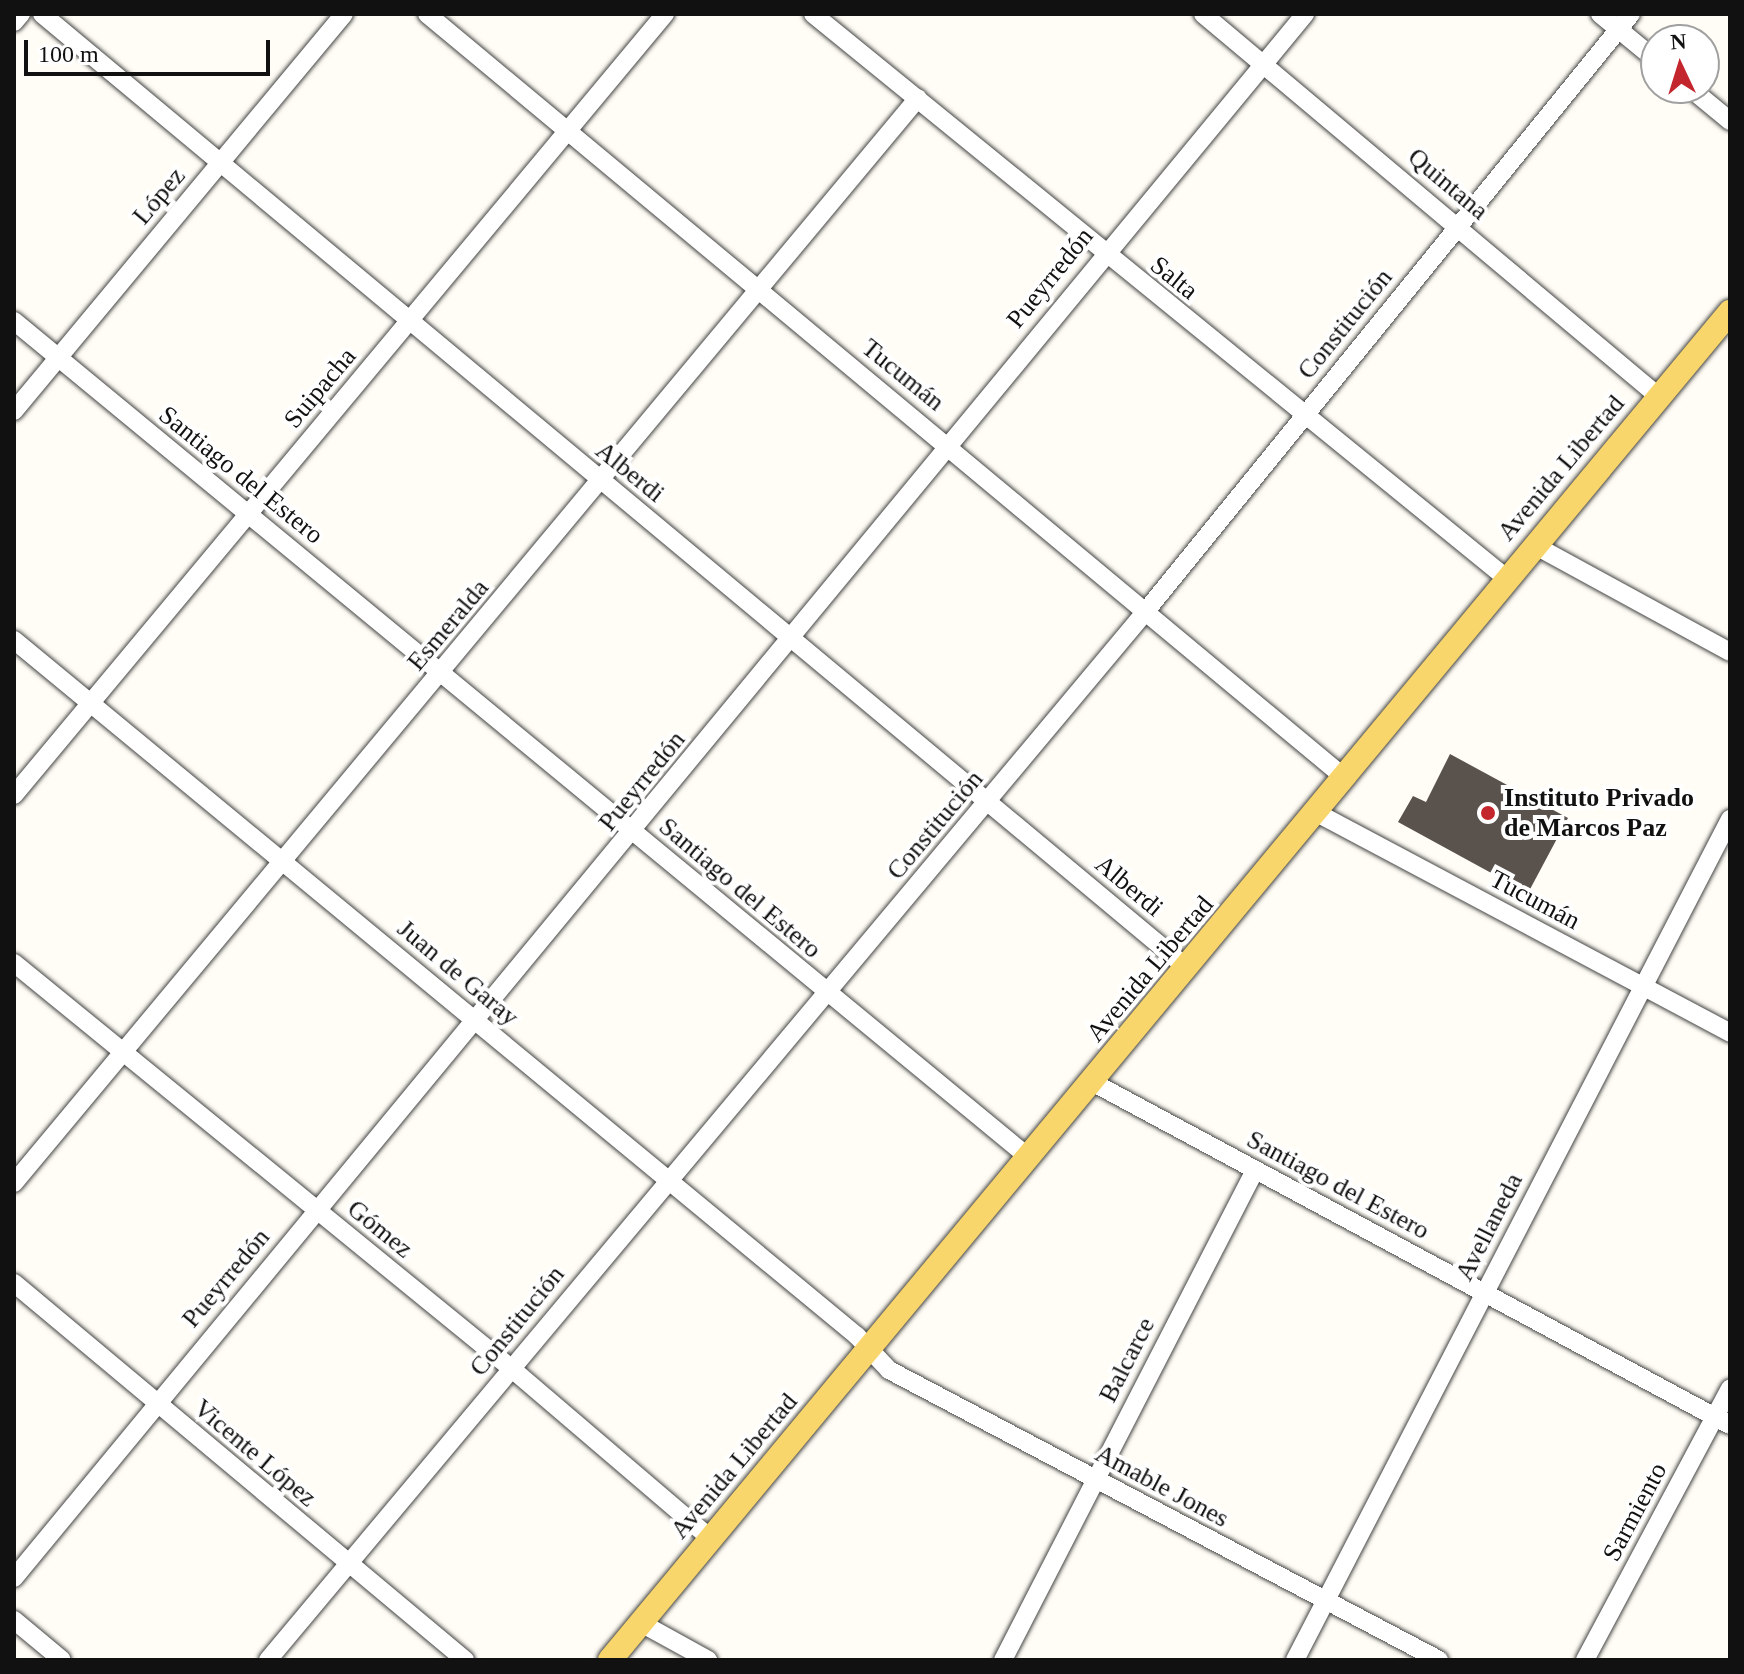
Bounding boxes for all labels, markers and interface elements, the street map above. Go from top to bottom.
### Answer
scale bar [28,24,274,74]
north arrow [1640,24,1720,104]
text: N [1670,29,1687,55]
text: 100 m [38,41,99,67]
street label: Quintana [1401,141,1495,227]
street label: López [126,161,192,231]
street label: Pueyrredón [1000,222,1100,334]
street label: Salta [1144,250,1204,306]
street label: Constitución [1291,263,1399,385]
street label: Tucumán [855,332,951,418]
street label: Suipacha [277,341,363,435]
street label: Avenida Libertad [1491,389,1631,547]
street label: Santiago del Estero [153,399,329,551]
street label: Alberdi [589,435,671,509]
street label: Esmeralda [401,573,495,677]
street label: Pueyrredón [592,725,692,837]
street label: Constitución [880,764,990,886]
place label: Instituto Privado de Marcos Paz [1504,782,1694,844]
marker: Instituto Privado de Marcos Paz [1479,804,1497,822]
street label: Santiago del Estero [653,811,827,965]
street label: Alberdi [1089,849,1169,923]
street label: Tucumán [1485,863,1585,937]
street label: Avenida Libertad [1080,890,1220,1048]
street label: Juan de Garay [391,913,525,1033]
street label: Santiago del Estero [1241,1124,1435,1246]
street label: Avellaneda [1449,1168,1529,1286]
street label: Gómez [341,1193,419,1265]
street label: Pueyrredón [176,1222,276,1334]
street label: Constitución [463,1260,571,1382]
street label: Balcarce [1092,1312,1162,1408]
street label: Avenida Libertad [664,1387,804,1545]
street label: Vicente López [187,1393,323,1513]
street label: Amable Jones [1090,1438,1234,1534]
street label: Sarmiento [1596,1457,1674,1567]

